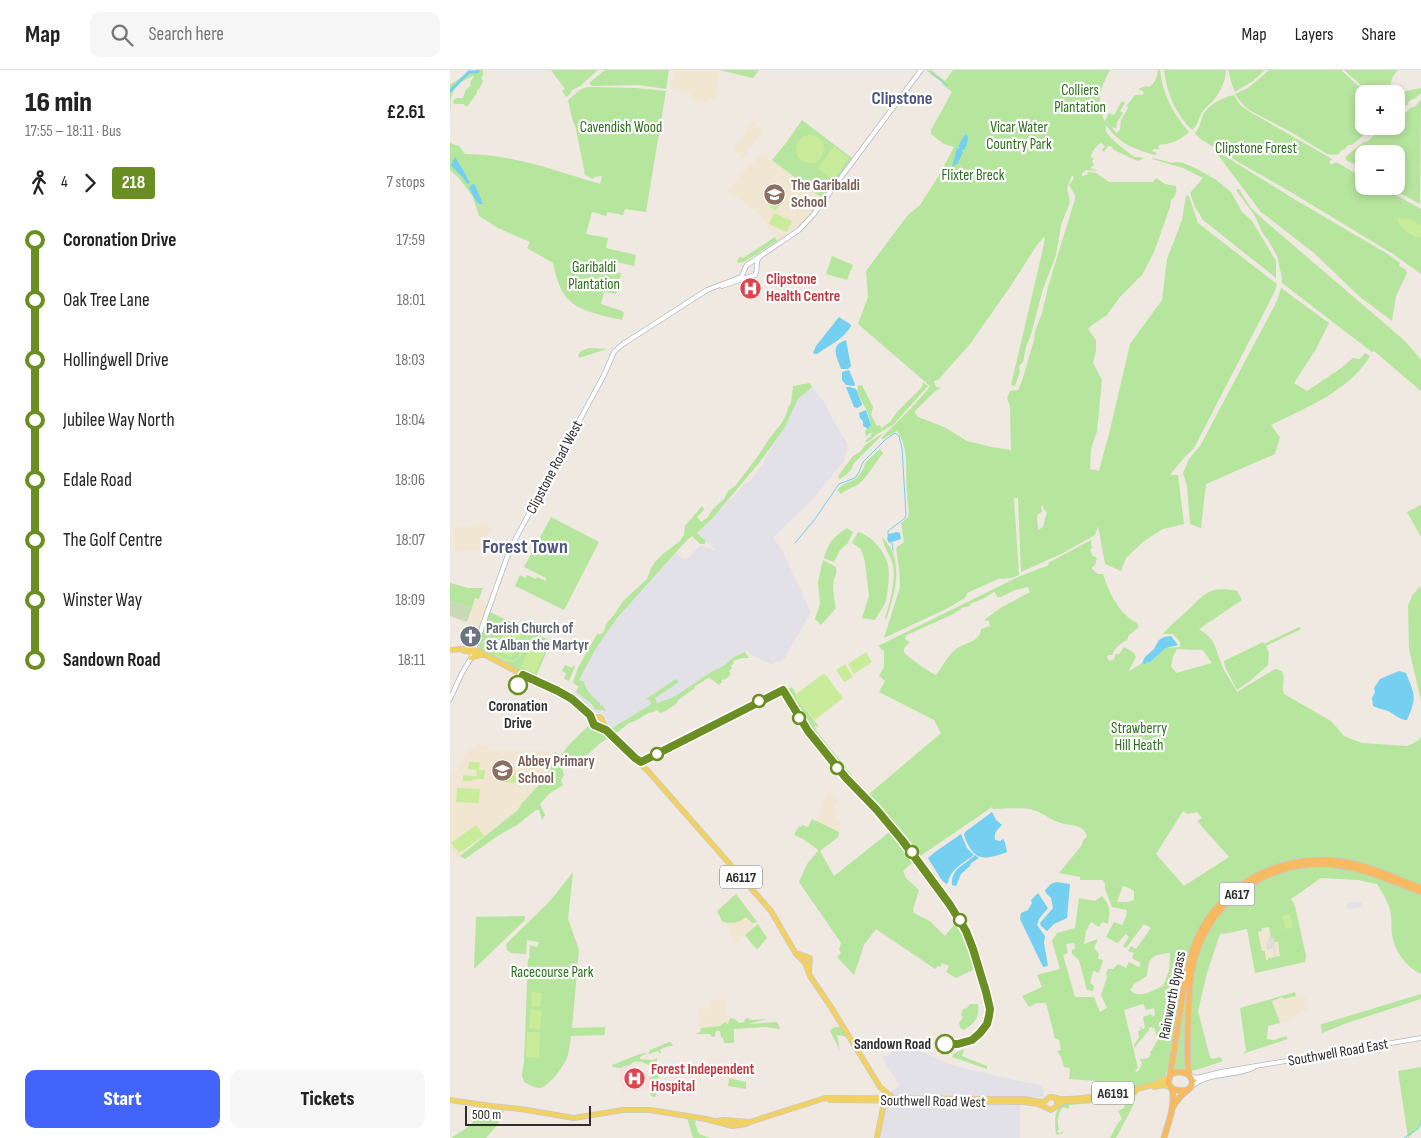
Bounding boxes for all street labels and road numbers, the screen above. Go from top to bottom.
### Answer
street label: Clipstone Road West [522,417,587,517]
road number: A6117 [720,866,762,889]
road number: A617 [1220,882,1254,906]
street label: Rainworth Bypass [1155,950,1190,1041]
street label: Southwell Road East [1287,1034,1390,1071]
road number: A6191 [1092,1081,1134,1104]
street label: Southwell Road West [880,1091,986,1112]

